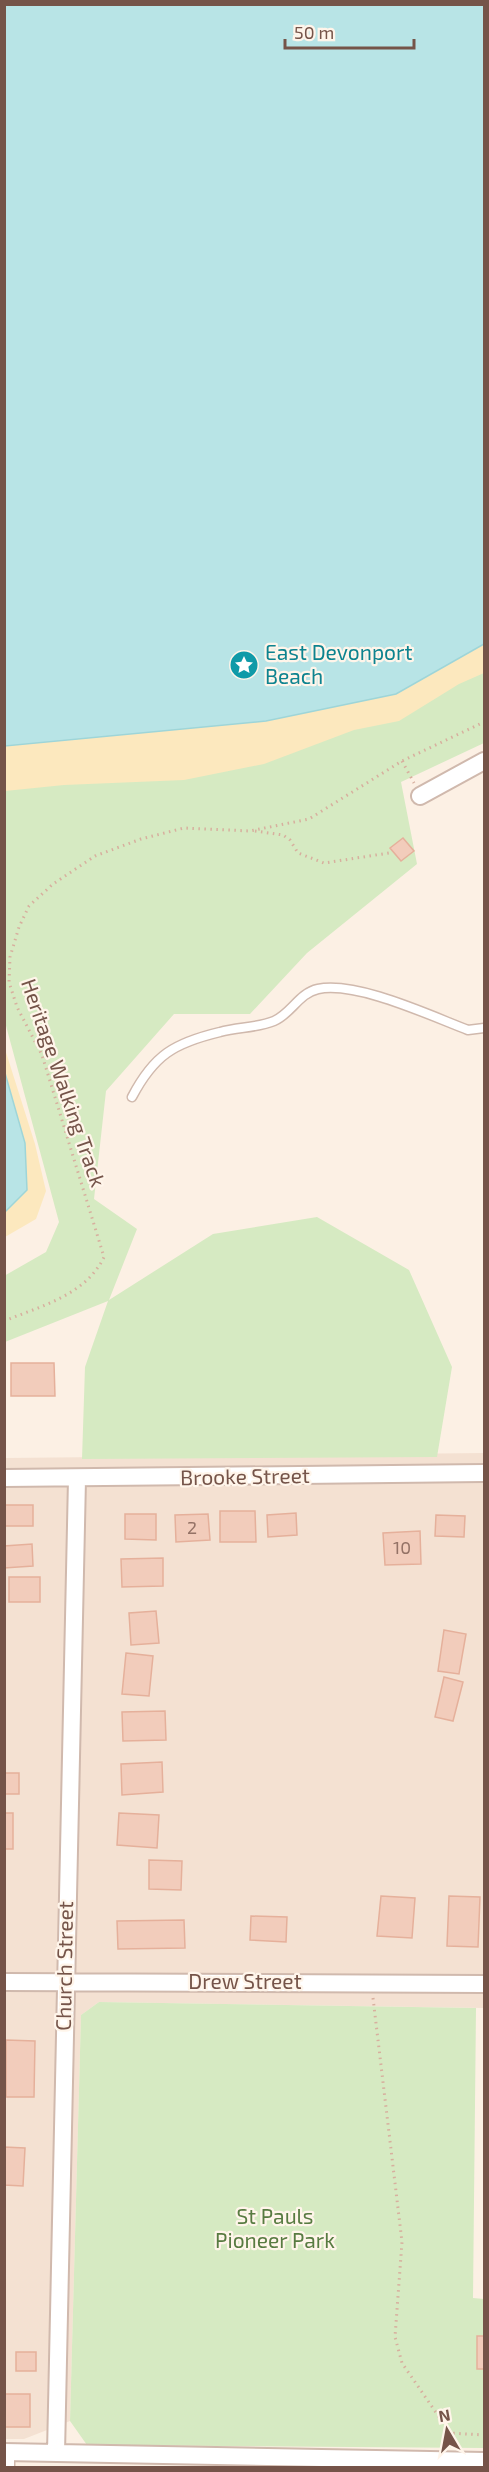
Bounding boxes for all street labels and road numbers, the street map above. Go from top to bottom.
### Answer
street label: Heritage Walking Track [17,975,112,1190]
street label: Brooke Street [180,1462,310,1489]
street label: Church Street [50,1901,77,2031]
street label: Drew Street [188,1968,302,1993]

